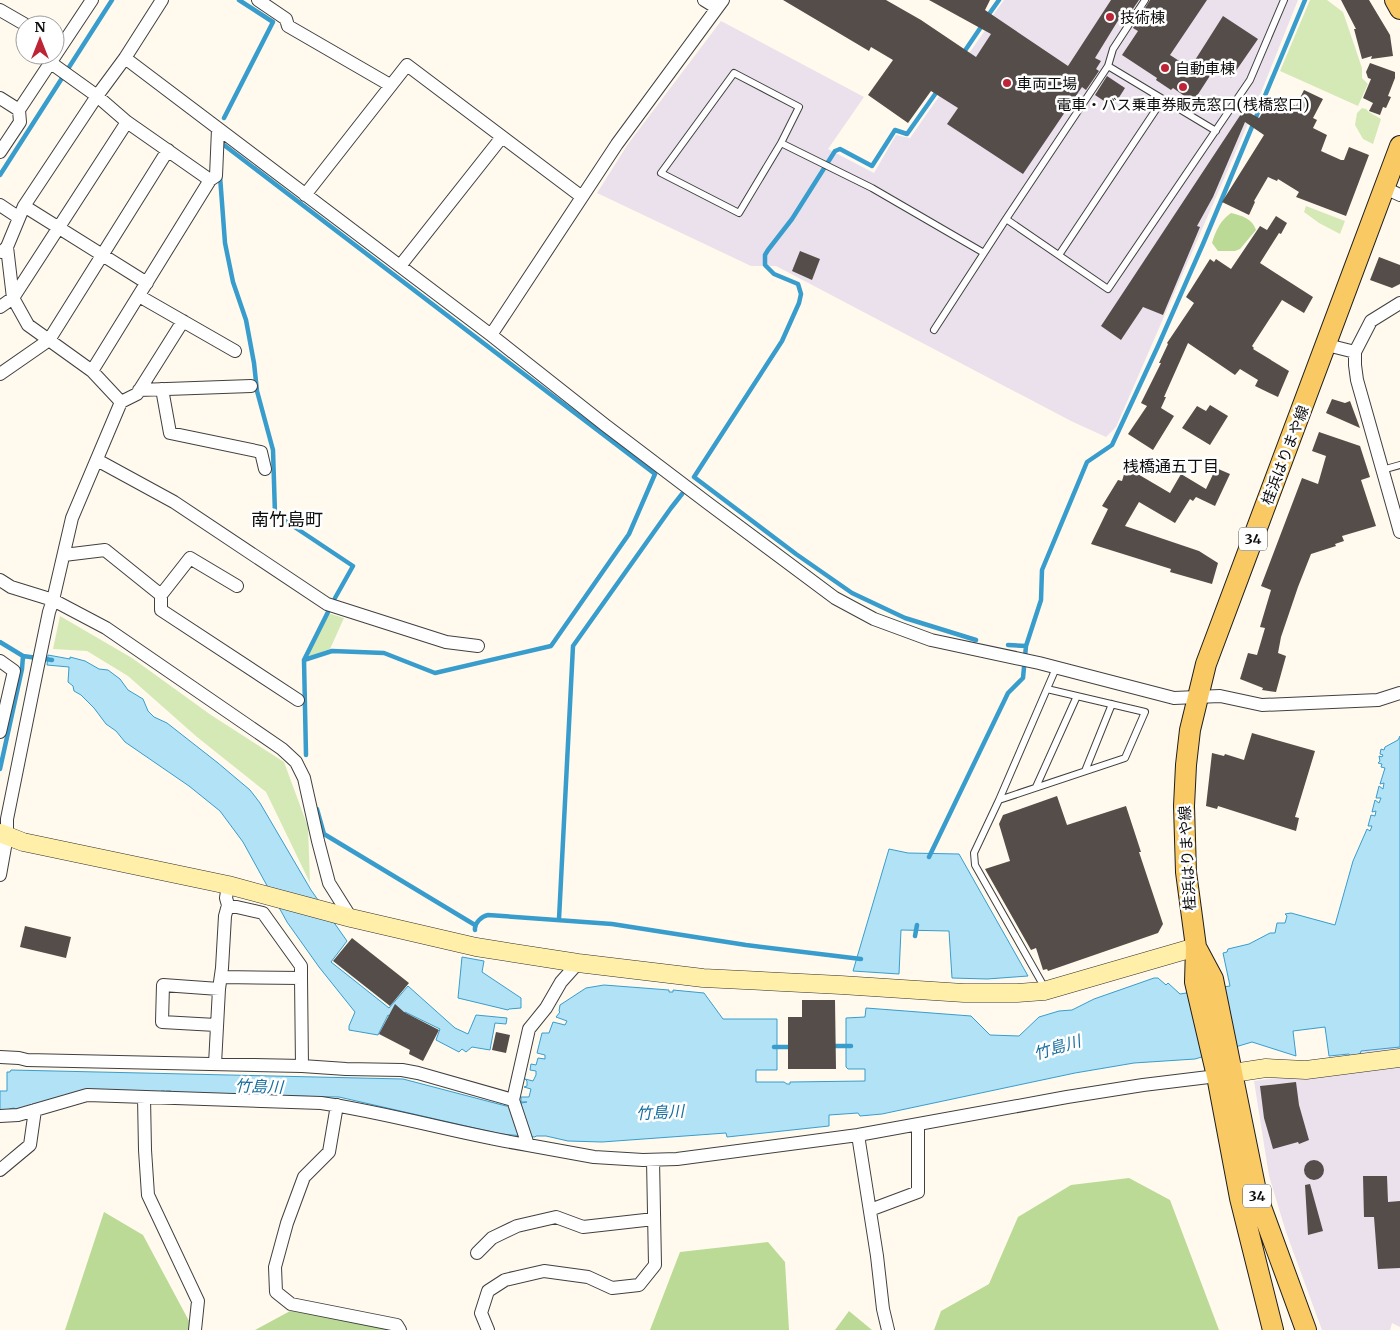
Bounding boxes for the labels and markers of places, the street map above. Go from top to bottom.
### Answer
place label: 技術棟 [1120,8,1165,27]
marker: 技術棟 [1104,11,1116,23]
place label: 自動車棟 [1175,59,1235,78]
marker: 自動車棟 [1159,62,1171,74]
place label: 車両工場 [1017,74,1077,93]
marker: 車両工場 [1001,77,1013,89]
marker: 電車・バス乗車券販売窓口(桟橋窓口) [1177,81,1189,93]
place label: 電車・バス乗車券販売窓口(桟橋窓口) [1057,95,1309,114]

